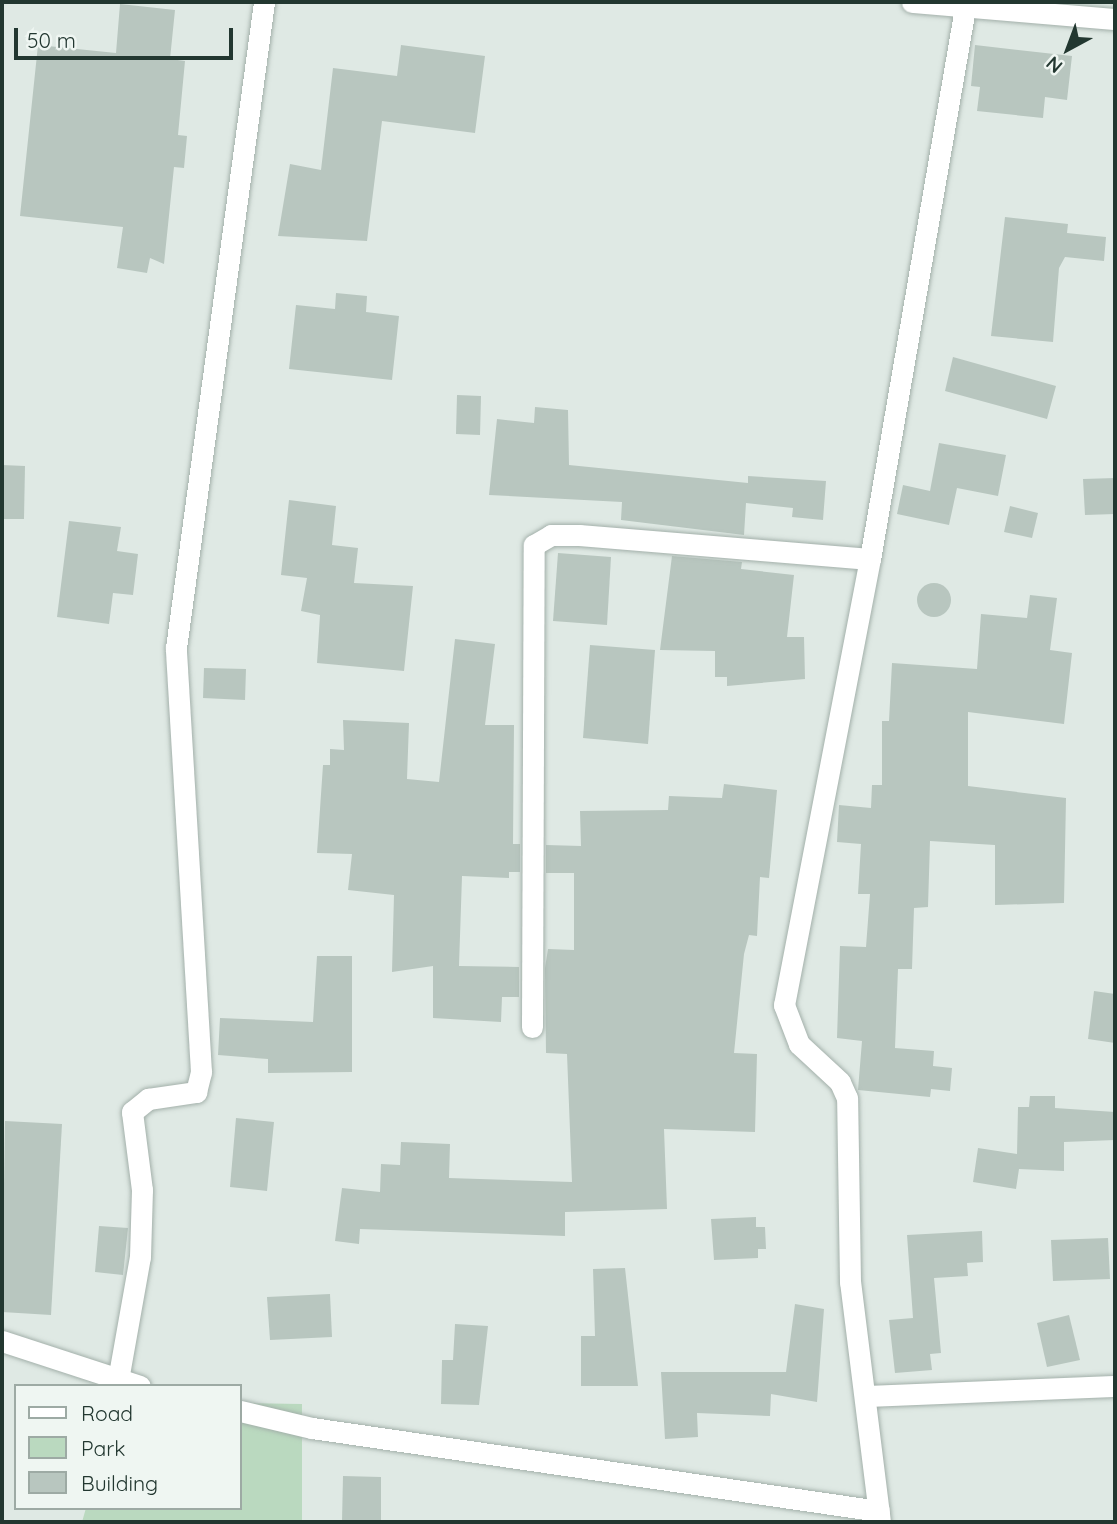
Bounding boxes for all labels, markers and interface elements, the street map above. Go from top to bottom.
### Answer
scale bar [18,14,236,58]
north arrow [1033,14,1103,84]
text: 50 m [27,27,76,53]
text: N [1041,51,1067,78]
legend [14,1384,242,1510]
text: Road [81,1400,133,1426]
text: Park [81,1435,125,1461]
text: Building [81,1470,158,1496]

